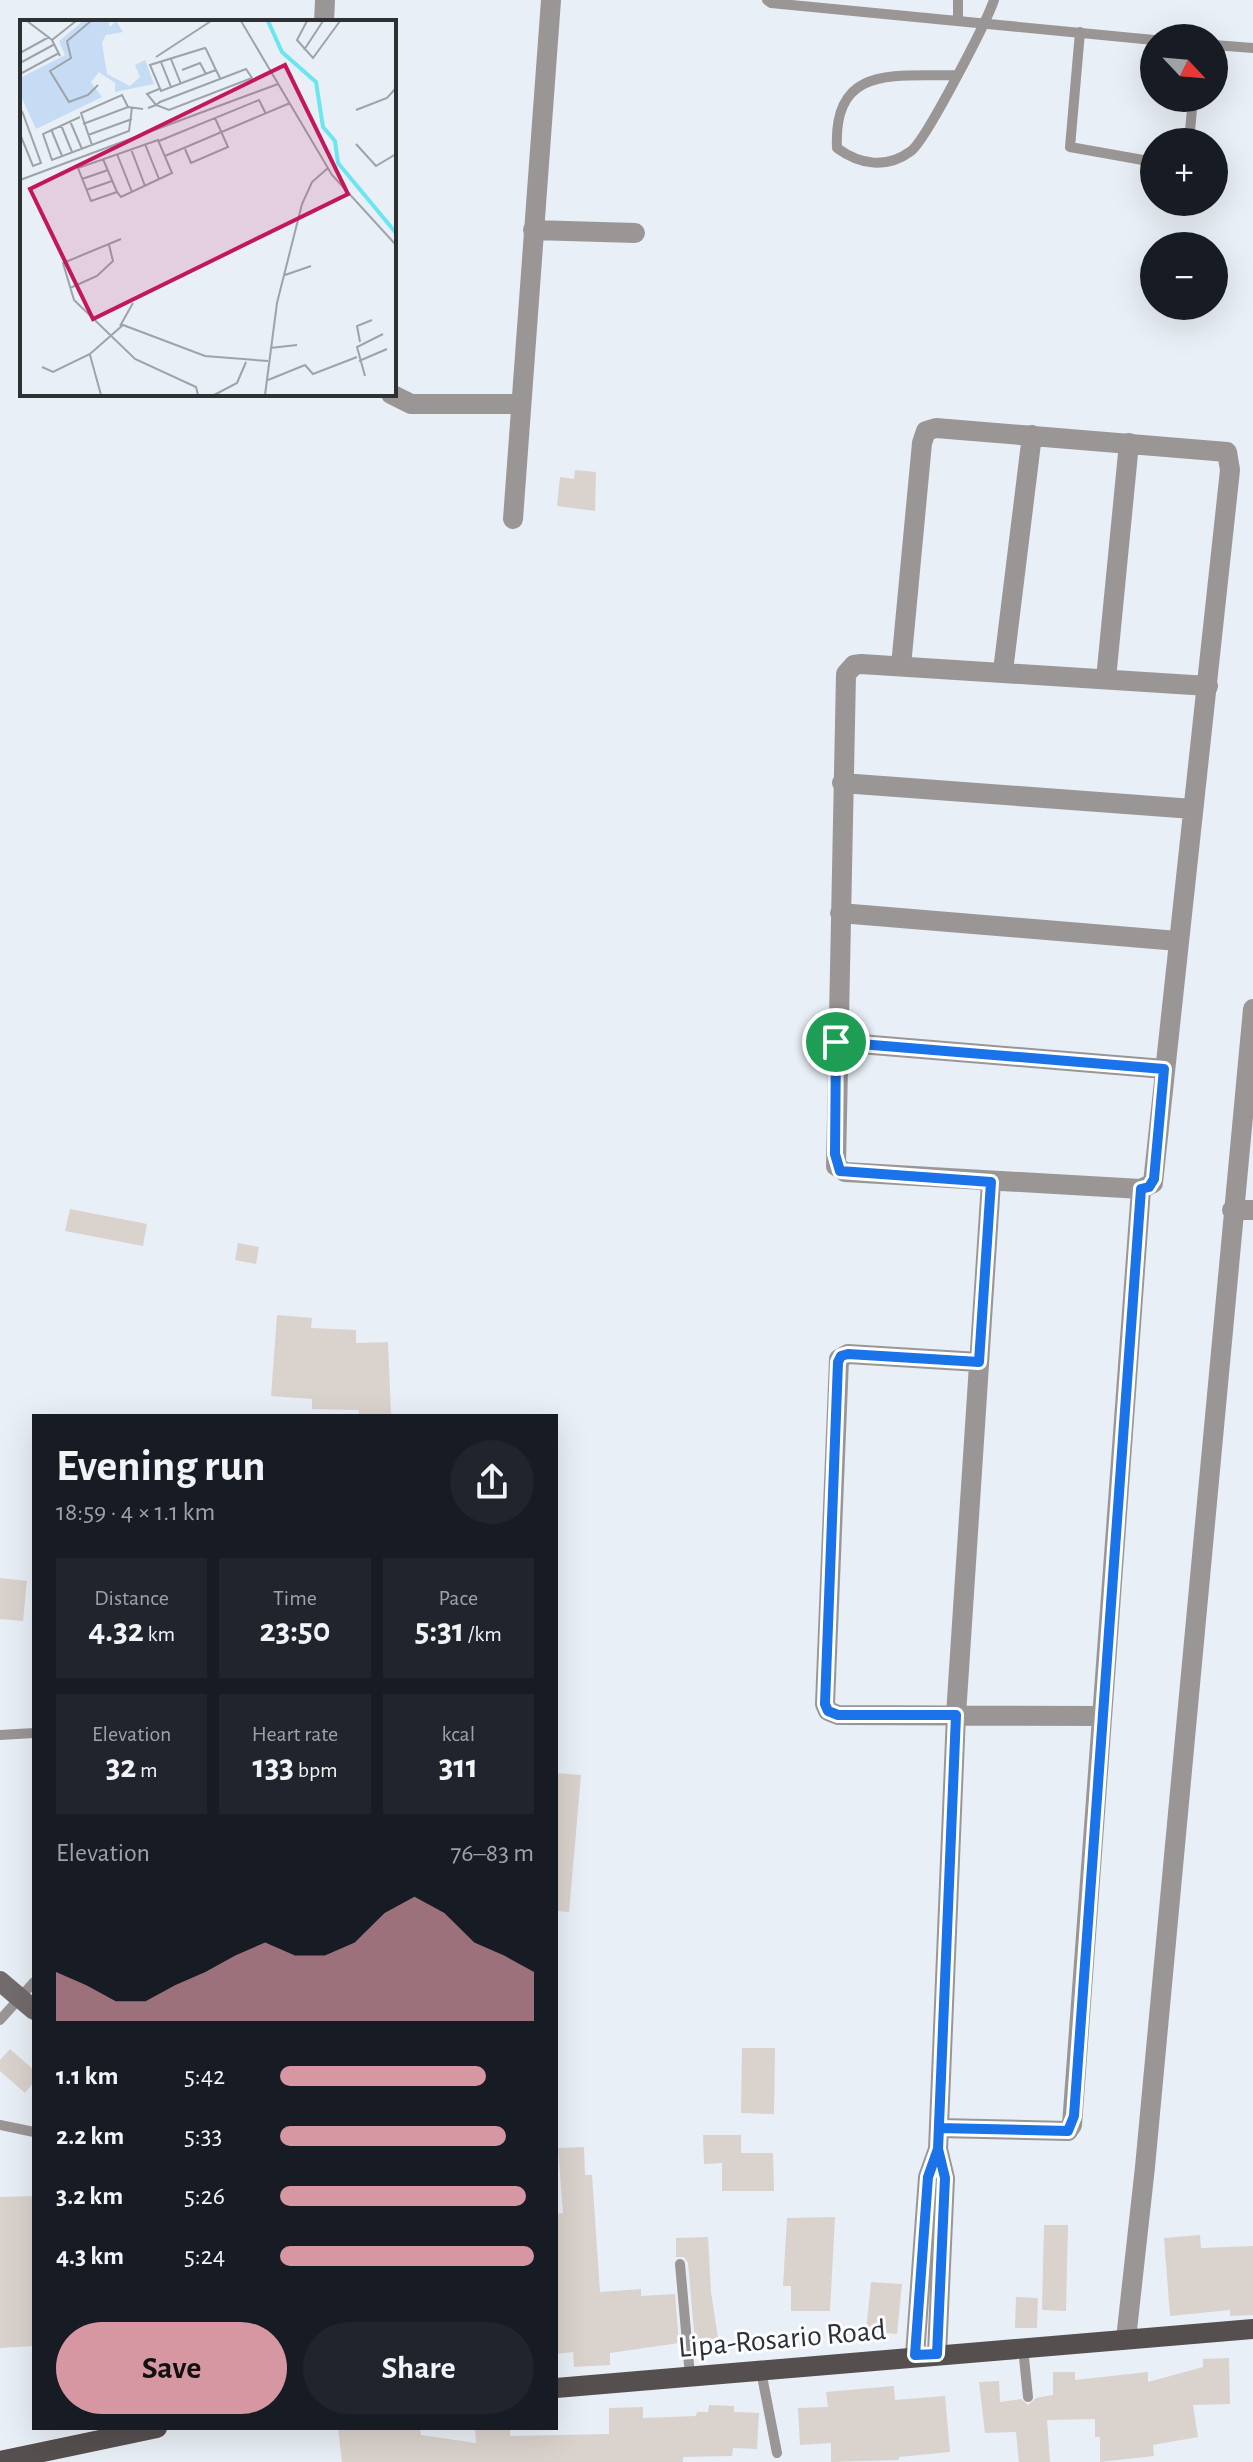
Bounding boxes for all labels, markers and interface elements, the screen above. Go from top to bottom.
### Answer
inset map [20,20,396,396]
north arrow [1140,24,1228,112]
map controls [1140,24,1228,320]
button: + [1140,128,1228,216]
button: − [1140,232,1228,320]
pin [802,1008,870,1076]
icon: arrive [814,1020,858,1064]
button: share [450,1440,534,1524]
text: Evening run [56,1445,265,1489]
text: 18:59 · 4 × 1.1 km [56,1499,215,1525]
text: Distance [94,1587,169,1609]
text: Time [273,1587,317,1609]
text: Pace [439,1587,478,1609]
text: 4.32 [88,1614,144,1648]
text: 23:50 [260,1614,330,1648]
text: 5:31 [415,1614,464,1648]
text: km [144,1623,175,1645]
text: /km [464,1623,502,1645]
text: Elevation [92,1723,171,1745]
text: Heart rate [252,1723,338,1745]
text: kcal [442,1723,475,1745]
text: 32 [106,1750,136,1784]
text: 133 [252,1750,294,1784]
text: 311 [439,1750,478,1784]
text: m [136,1759,158,1781]
text: bpm [294,1759,338,1781]
text: Elevation [56,1840,150,1866]
text: 76–83 m [450,1840,534,1866]
text: 1.1 km [56,2063,118,2089]
text: 5:42 [184,2063,225,2089]
text: 2.2 km [56,2123,124,2149]
text: 5:33 [184,2123,222,2149]
text: 3.2 km [56,2183,123,2209]
text: 5:26 [184,2183,225,2209]
text: 4.3 km [56,2243,124,2269]
text: 5:24 [184,2243,225,2269]
street label: Lipa-Rosario Road [677,2315,887,2363]
button: Save [56,2322,287,2414]
button: Share [303,2322,534,2414]

